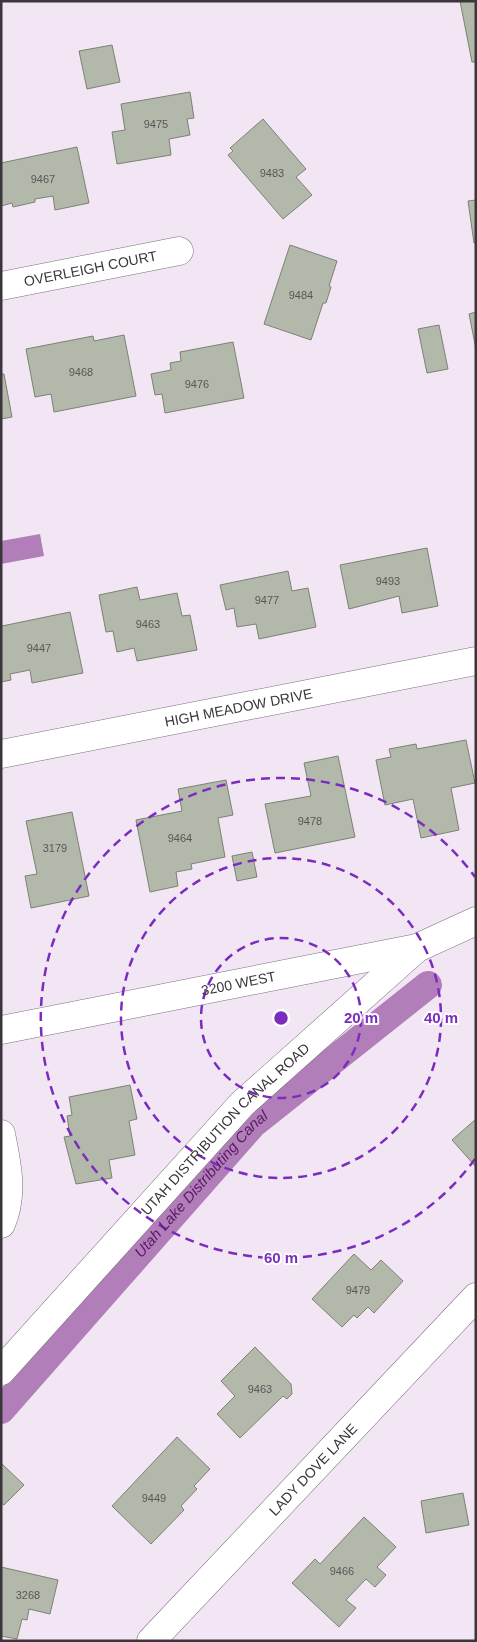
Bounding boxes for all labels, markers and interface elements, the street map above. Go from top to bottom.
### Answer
house number: 9475 [144,118,168,130]
house number: 9483 [260,167,284,179]
house number: 9467 [31,173,55,185]
street label: OVERLEIGH COURT [22,247,159,289]
house number: 9484 [289,289,313,301]
house number: 9468 [69,366,93,378]
house number: 9476 [185,378,209,390]
house number: 9493 [376,575,400,587]
house number: 9477 [255,594,279,606]
house number: 9463 [136,618,160,630]
house number: 9447 [27,642,51,654]
street label: HIGH MEADOW DRIVE [163,685,314,730]
house number: 9478 [298,815,322,827]
house number: 9464 [168,832,192,844]
house number: 3179 [43,842,67,854]
street label: 3200 WEST [200,968,277,998]
centre of rings [272,1009,290,1027]
text: 20 m [344,1009,378,1026]
text: 40 m [424,1009,458,1026]
street label: UTAH DISTRIBUTION CANAL ROAD [138,1040,313,1218]
water label: Utah Lake Distributing Canal [131,1106,271,1260]
text: 60 m [264,1249,298,1266]
house number: 9479 [346,1284,370,1296]
house number: 9463 [248,1383,272,1395]
street label: LADY DOVE LANE [266,1420,360,1519]
house number: 9449 [142,1492,166,1504]
house number: 9466 [330,1565,354,1577]
house number: 3268 [16,1589,40,1601]

